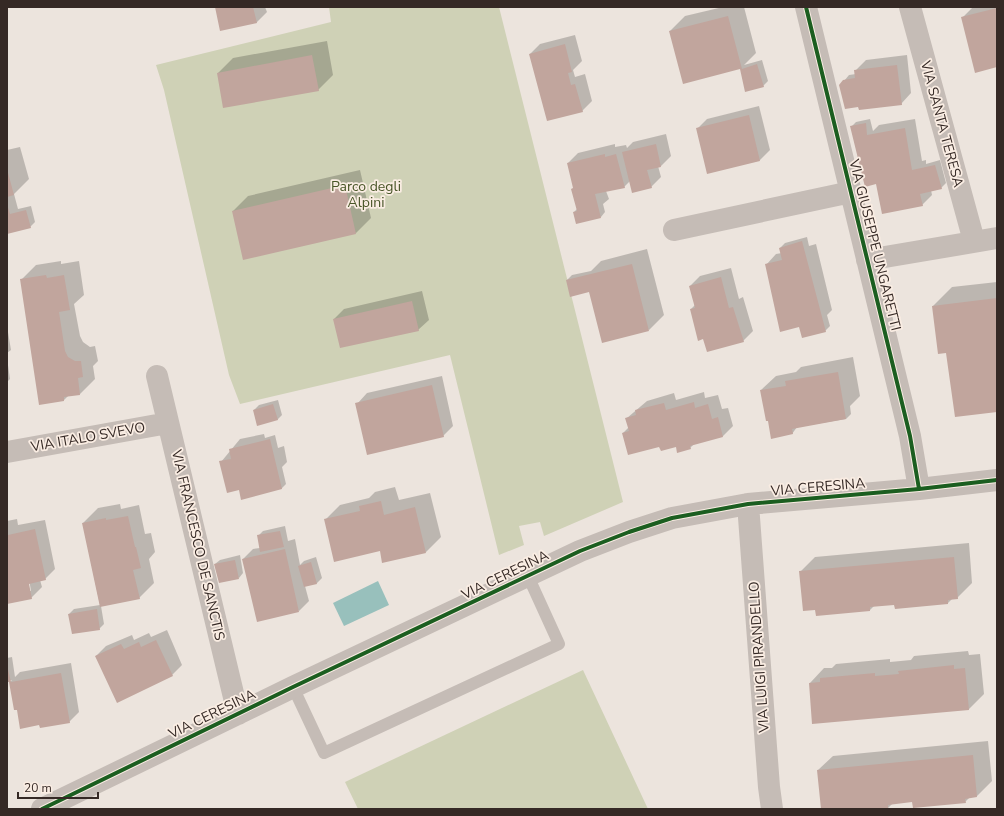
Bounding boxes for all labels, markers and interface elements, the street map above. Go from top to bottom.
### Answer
street label: VIA SANTA TERESA [916,58,968,189]
street label: VIA GIUSEPPE UNGARETTI [844,156,906,333]
park label: Parco degli Alpini [331,177,401,212]
street label: VIA ITALO SVEVO [28,418,147,457]
street label: VIA FRANCESCO DE SANCTIS [167,447,229,643]
street label: VIA CERESINA [769,473,866,501]
street label: VIA CERESINA [457,546,552,605]
street label: VIA LUIGI PIRANDELLO [744,581,774,734]
street label: VIA CERESINA [164,685,259,744]
scale bar [18,774,98,800]
text: 20 m [24,780,52,796]

